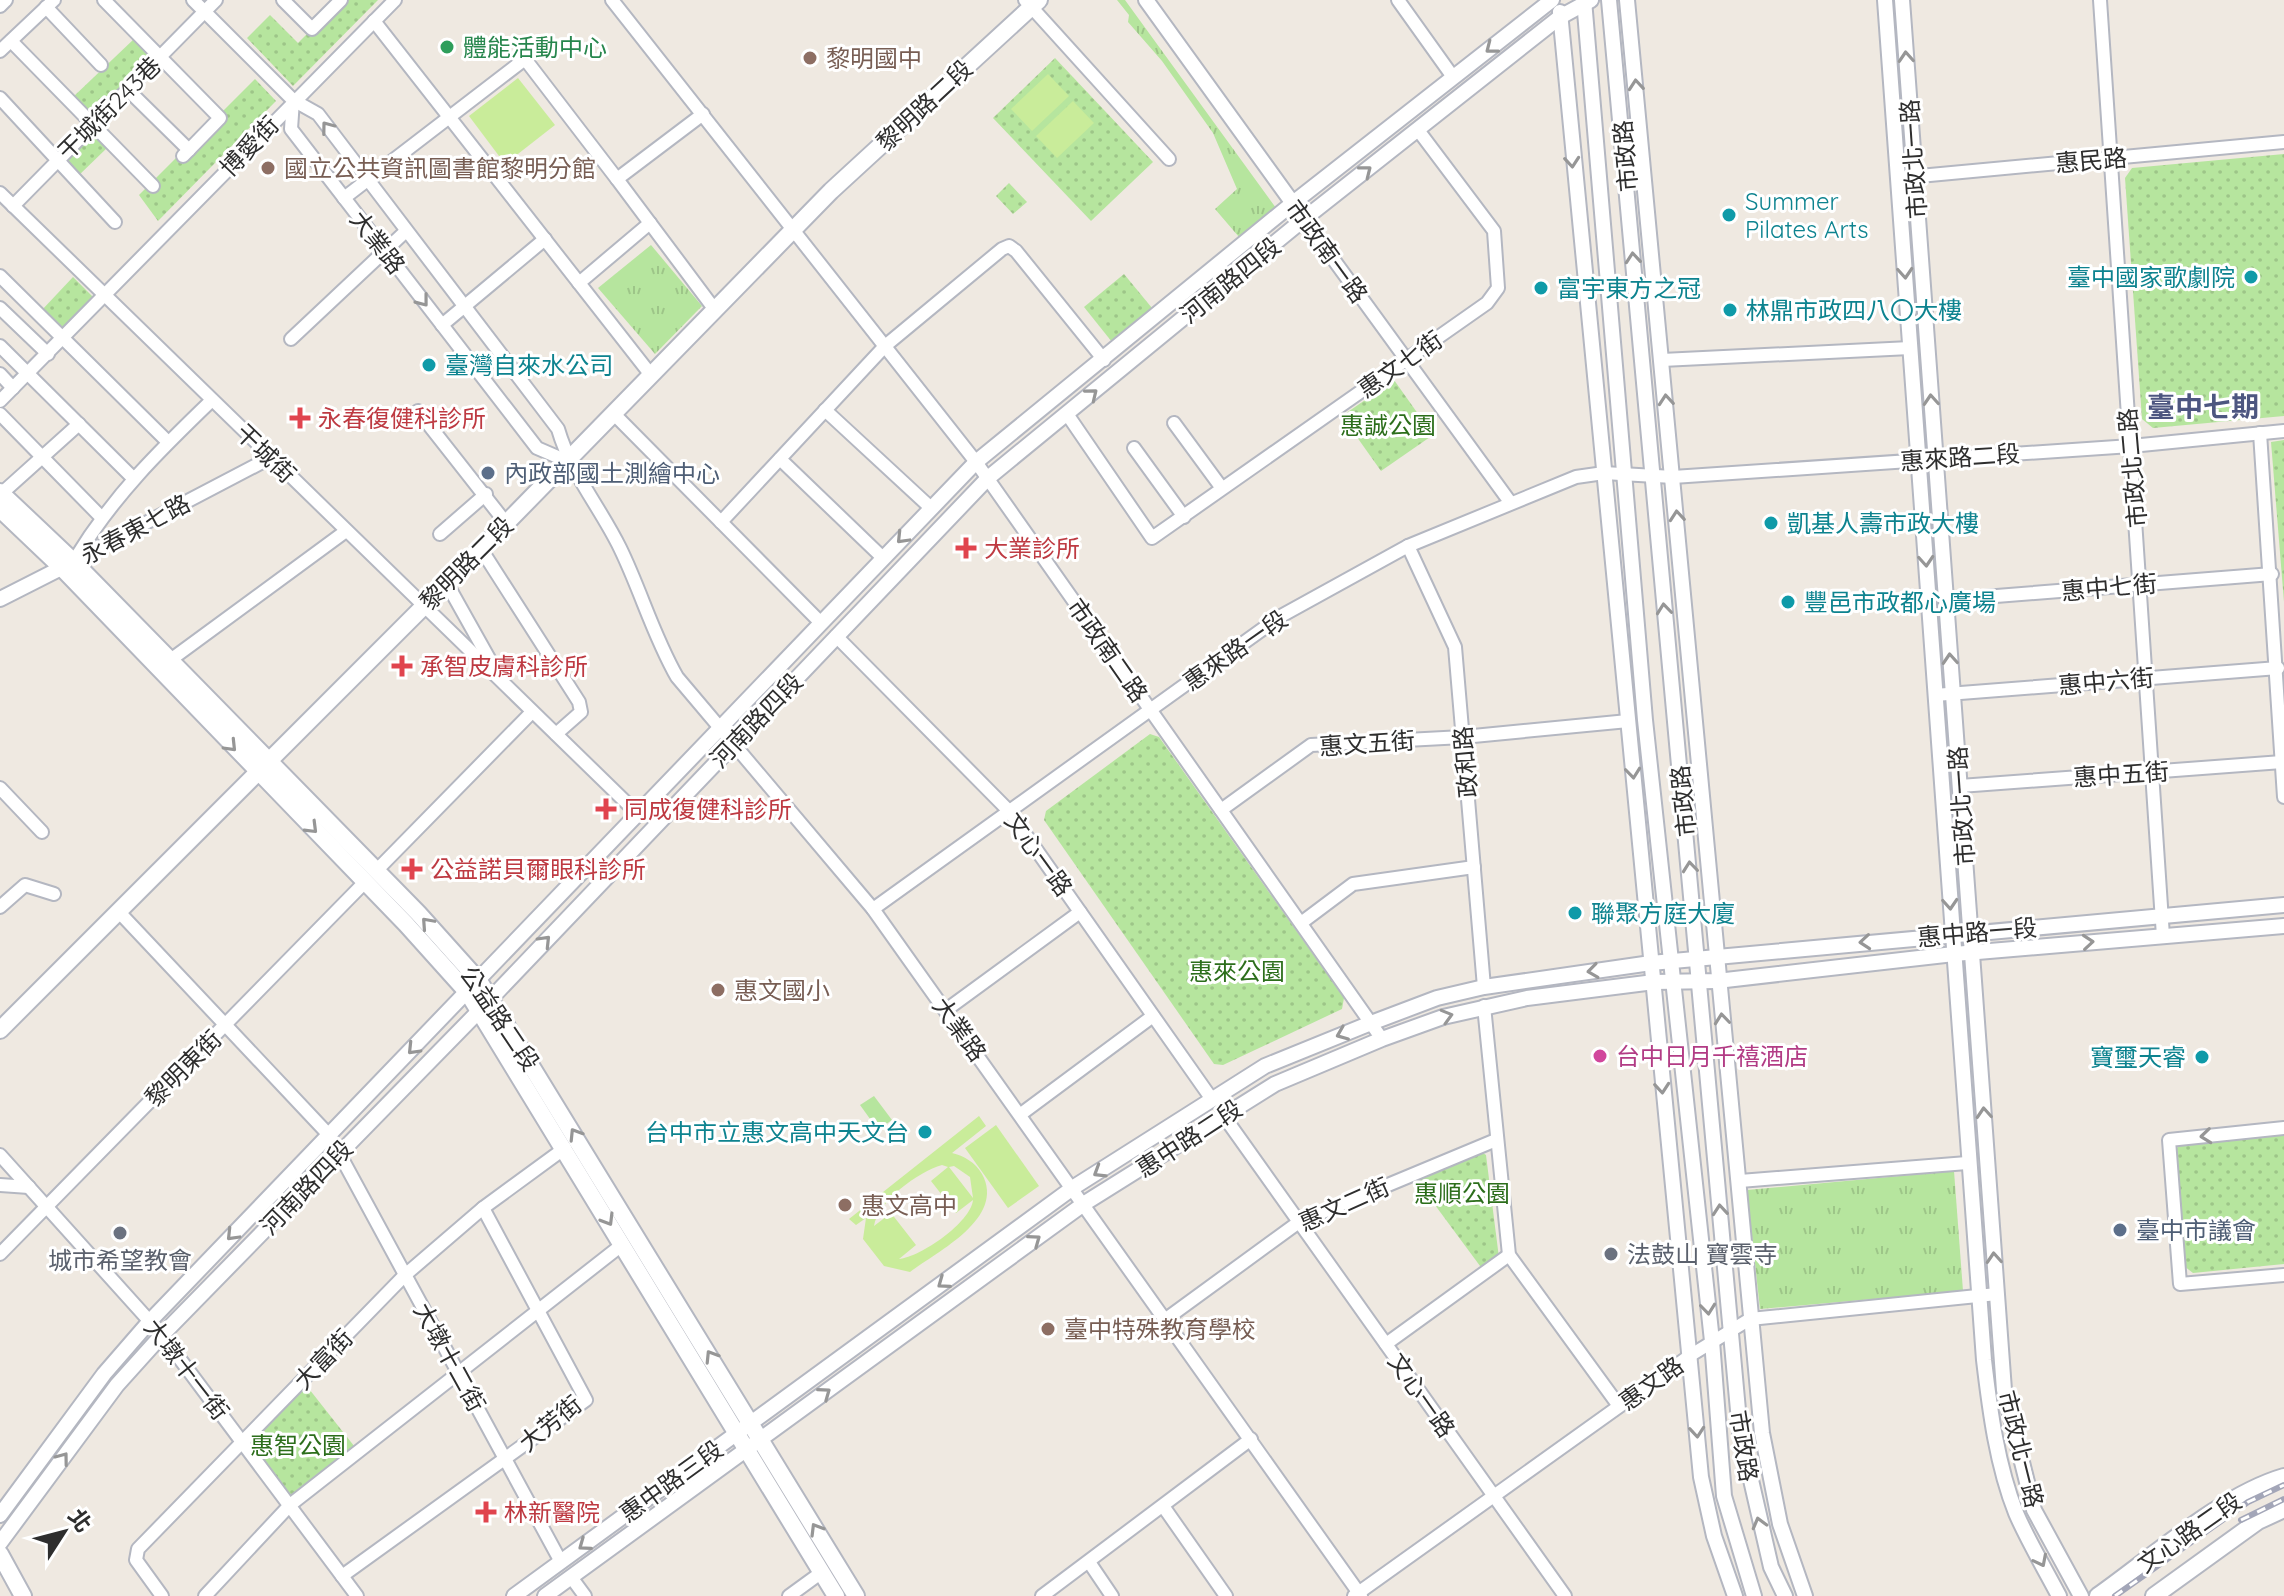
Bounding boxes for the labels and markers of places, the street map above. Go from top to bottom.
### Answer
place label: 體能活動中心 [463,32,607,62]
marker: 體能活動中心 [438,38,456,56]
place label: 黎明國中 [826,43,922,73]
marker: 黎明國中 [801,49,819,67]
place label: 國立公共資訊圖書館黎明分館 [284,153,596,183]
marker: 國立公共資訊圖書館黎明分館 [259,159,277,177]
place label: Summer Pilates Arts [1745,186,1869,244]
marker: Summer Pilates Arts [1720,206,1738,224]
place label: 臺中國家歌劇院 [2067,262,2235,292]
marker: 臺中國家歌劇院 [2242,268,2260,286]
place label: 富宇東方之冠 [1557,273,1701,303]
marker: 富宇東方之冠 [1532,279,1550,297]
place label: 林鼎市政四八〇大樓 [1746,295,1962,325]
marker: 林鼎市政四八〇大樓 [1721,301,1739,319]
place label: 臺灣自來水公司 [445,350,613,380]
marker: 臺灣自來水公司 [420,356,438,374]
place label: 永春復健科診所 [318,403,486,433]
marker: 永春復健科診所 [289,407,311,429]
place label: 內政部國土測繪中心 [504,458,720,488]
marker: 內政部國土測繪中心 [479,464,497,482]
place label: 凱基人壽市政大樓 [1787,508,1979,538]
marker: 凱基人壽市政大樓 [1762,514,1780,532]
place label: 大業診所 [984,533,1080,563]
marker: 大業診所 [955,537,977,559]
place label: 豐邑市政都心廣場 [1804,587,1996,617]
marker: 豐邑市政都心廣場 [1779,593,1797,611]
place label: 承智皮膚科診所 [420,651,588,681]
marker: 承智皮膚科診所 [391,655,413,677]
place label: 同成復健科診所 [624,794,792,824]
marker: 同成復健科診所 [595,798,617,820]
place label: 公益諾貝爾眼科診所 [430,854,646,884]
marker: 公益諾貝爾眼科診所 [401,858,423,880]
place label: 聯聚方庭大廈 [1591,898,1735,928]
marker: 聯聚方庭大廈 [1566,904,1584,922]
place label: 惠文國小 [734,975,830,1005]
marker: 惠文國小 [709,981,727,999]
place label: 台中日月千禧酒店 [1616,1041,1808,1071]
place label: 寶璽天睿 [2090,1042,2186,1072]
marker: 台中日月千禧酒店 [1591,1047,1609,1065]
marker: 寶璽天睿 [2193,1048,2211,1066]
place label: 台中市立惠文高中天文台 [645,1117,909,1147]
marker: 台中市立惠文高中天文台 [916,1123,934,1141]
place label: 惠文高中 [861,1190,957,1220]
marker: 惠文高中 [836,1196,854,1214]
place label: 臺中市議會 [2136,1215,2256,1245]
marker: 臺中市議會 [2111,1221,2129,1239]
marker: 城市希望教會 [111,1224,129,1242]
place label: 法鼓山 寶雲寺 [1627,1239,1778,1269]
place label: 城市希望教會 [48,1245,192,1275]
marker: 法鼓山 寶雲寺 [1602,1245,1620,1263]
place label: 臺中特殊教育學校 [1064,1314,1256,1344]
marker: 臺中特殊教育學校 [1039,1320,1057,1338]
place label: 林新醫院 [504,1497,600,1527]
marker: 林新醫院 [475,1501,497,1523]

